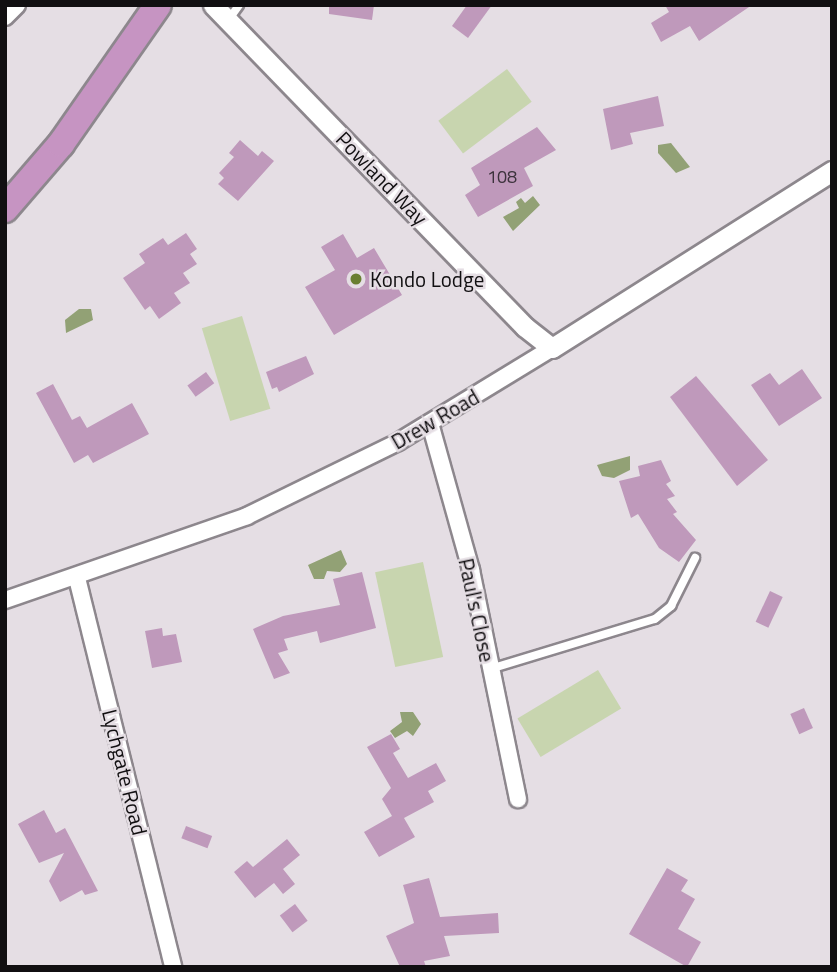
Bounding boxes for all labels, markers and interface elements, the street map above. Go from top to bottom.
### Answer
street label: Powland Way [331,126,433,230]
house number: 108 [487,166,517,188]
place label: Kondo Lodge [370,266,484,292]
marker: Kondo Lodge [348,271,364,287]
street label: Drew Road [387,384,483,454]
street label: Paul's Close [454,556,500,664]
street label: Lychgate Road [97,706,153,838]

